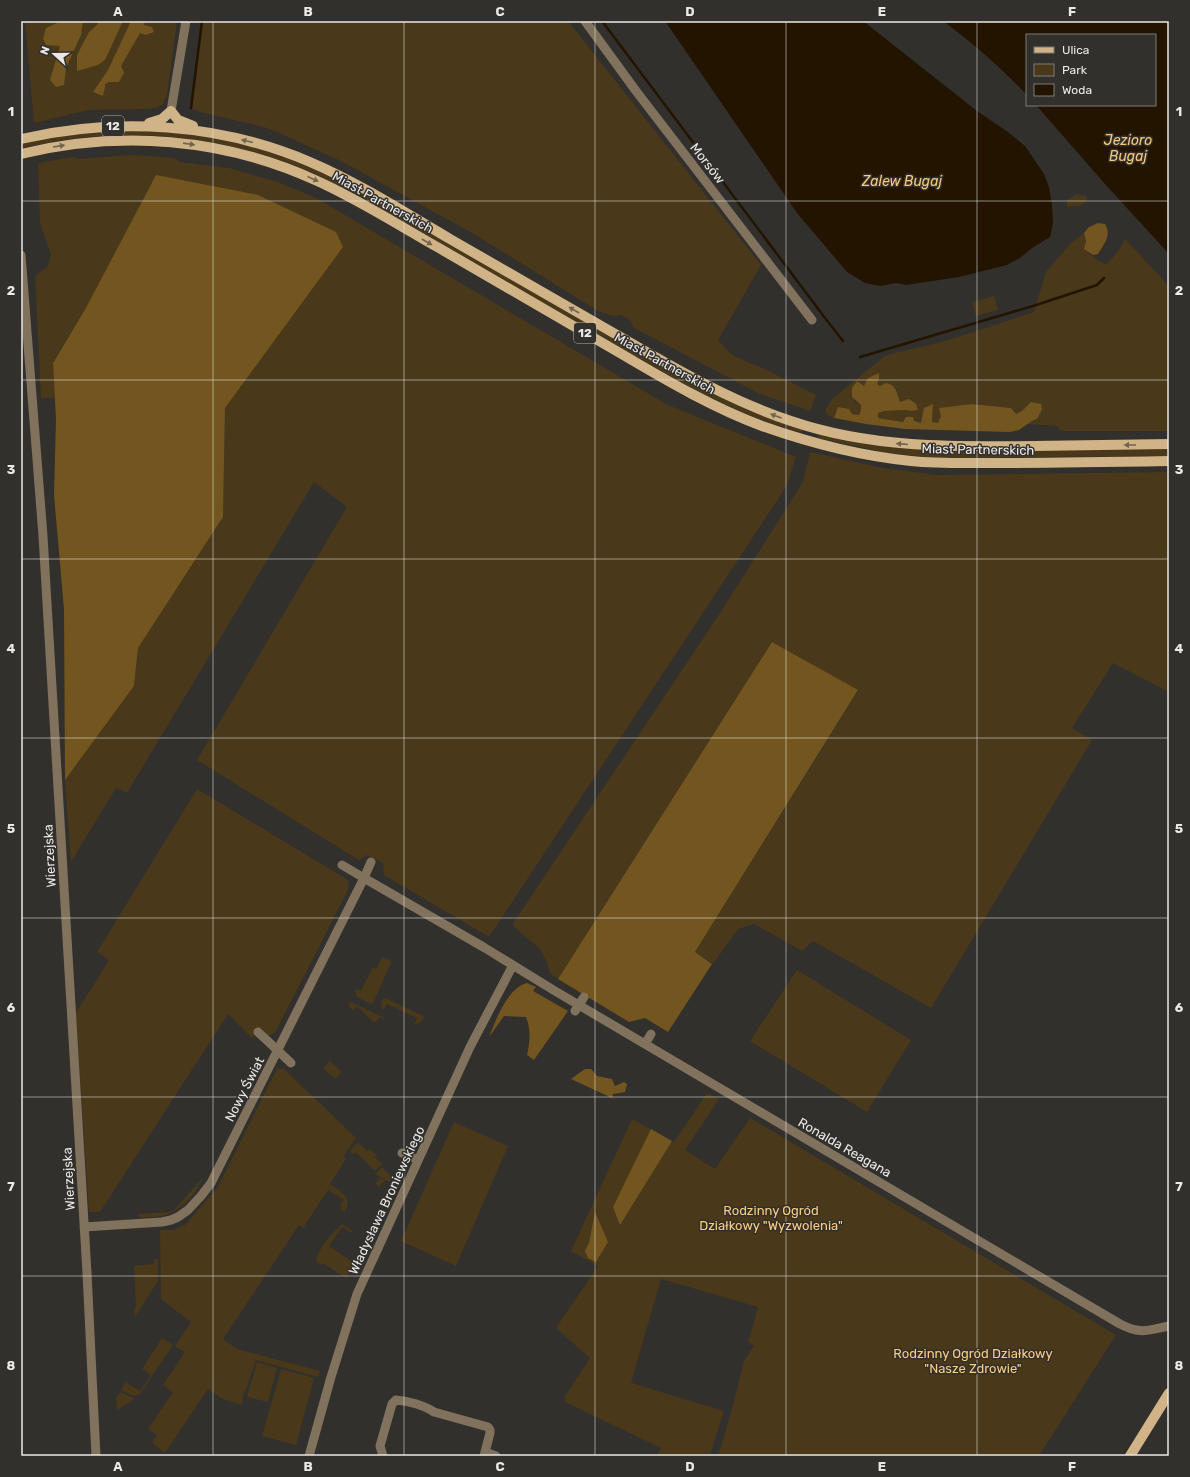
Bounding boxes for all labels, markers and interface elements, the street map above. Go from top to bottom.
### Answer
text: A [113,4,123,19]
text: B [303,4,313,19]
text: C [495,4,505,19]
text: D [685,4,695,19]
text: E [878,4,886,19]
text: F [1068,4,1076,19]
north arrow [34,34,74,74]
legend [1026,34,1156,106]
text: Ulica [1062,43,1089,57]
text: N [38,44,53,57]
text: Park [1062,63,1088,77]
text: Woda [1062,83,1092,97]
text: 1 [8,104,14,119]
text: 1 [1176,104,1182,119]
road number: 12 [102,116,124,136]
water label: Jezioro Bugaj [1104,132,1152,165]
one-way arrow [241,138,253,144]
street label: Morsów [687,140,728,186]
one-way arrow [183,141,195,147]
one-way arrow [53,143,65,149]
street label: Miast Partnerskich [330,169,436,236]
water label: Zalew Bugaj [861,173,942,190]
one-way arrow [308,176,319,182]
one-way arrow [421,238,433,245]
text: 2 [7,283,15,298]
text: 2 [1175,283,1183,298]
one-way arrow [568,307,580,314]
road number: 12 [574,323,596,343]
street label: Miast Partnerskich [612,330,718,397]
one-way arrow [769,412,781,418]
one-way arrow [896,440,908,447]
street label: Miast Partnerskich [922,441,1034,458]
one-way arrow [1123,442,1136,448]
text: 3 [7,462,16,477]
text: 3 [1175,462,1184,477]
text: 4 [7,641,16,656]
text: 4 [1175,641,1184,656]
text: 5 [7,821,15,836]
text: 5 [1175,821,1183,836]
street label: Wierzejska [40,824,59,888]
text: 6 [7,1000,16,1015]
text: 6 [1175,1000,1184,1015]
street label: Nowy Świat [222,1054,267,1124]
street label: Ronalda Reagana [795,1115,894,1181]
street label: Władysława Broniewskiego [345,1124,428,1277]
street label: Wierzejska [59,1147,78,1211]
text: 7 [7,1179,15,1194]
text: 7 [1175,1179,1183,1194]
park label: Rodzinny Ogród Działkowy "Wyzwolenia" [699,1203,843,1233]
park label: Rodzinny Ogród Działkowy "Nasze Zdrowie" [893,1346,1053,1376]
text: 8 [7,1358,16,1373]
text: 8 [1175,1358,1184,1373]
text: A [113,1459,123,1474]
text: B [303,1459,313,1474]
text: C [495,1459,505,1474]
text: D [685,1459,695,1474]
text: E [878,1459,886,1474]
text: F [1068,1459,1076,1474]

